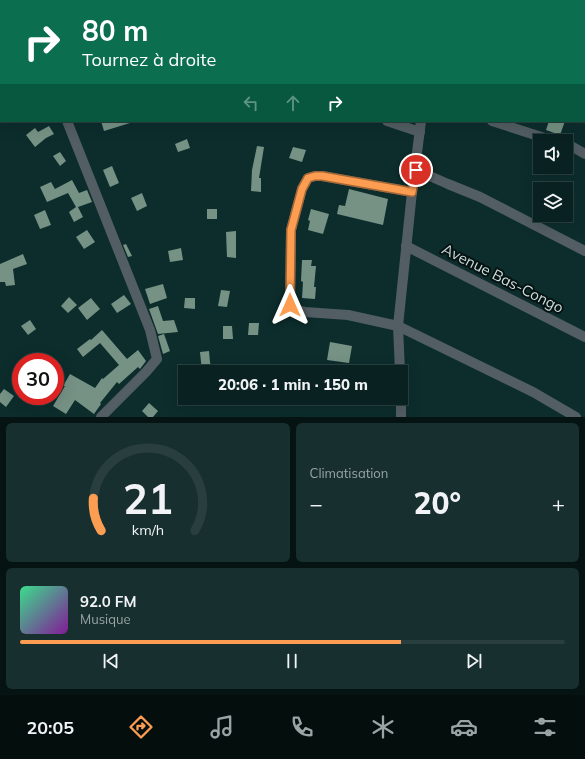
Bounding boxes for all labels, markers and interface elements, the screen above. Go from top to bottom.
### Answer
text: 80 m [82,13,148,48]
icon: right [16,16,68,68]
text: Tournez à droite [82,48,216,71]
icon: left [240,92,262,114]
icon: ahead [282,92,304,114]
icon: right [324,92,346,114]
map controls [533,134,573,222]
button: sound [533,134,573,174]
pin [399,153,433,187]
icon: arrive [405,159,427,181]
button: layers [533,182,573,222]
street label: Avenue Bas-Congo [439,239,567,317]
position arrow [269,284,311,326]
speed limit sign: 30 [12,353,64,405]
text: 20:06 · 1 min · 150 m [218,375,368,394]
text: Climatisation [310,465,388,481]
text: 21 [123,471,173,523]
text: 20° [413,484,461,522]
text: − [310,490,323,518]
text: + [552,490,565,518]
text: km/h [132,520,164,538]
text: 92.0 FM [80,592,136,611]
text: Musique [80,611,131,627]
icon: previous [100,650,122,672]
icon: pause [281,650,303,672]
icon: next [463,650,485,672]
icon: directions [127,713,155,741]
icon: music [208,713,236,741]
icon: phone [288,713,316,741]
icon: climate [369,713,397,741]
icon: car [450,713,478,741]
icon: filters [531,713,559,741]
text: 20:05 [26,716,74,739]

